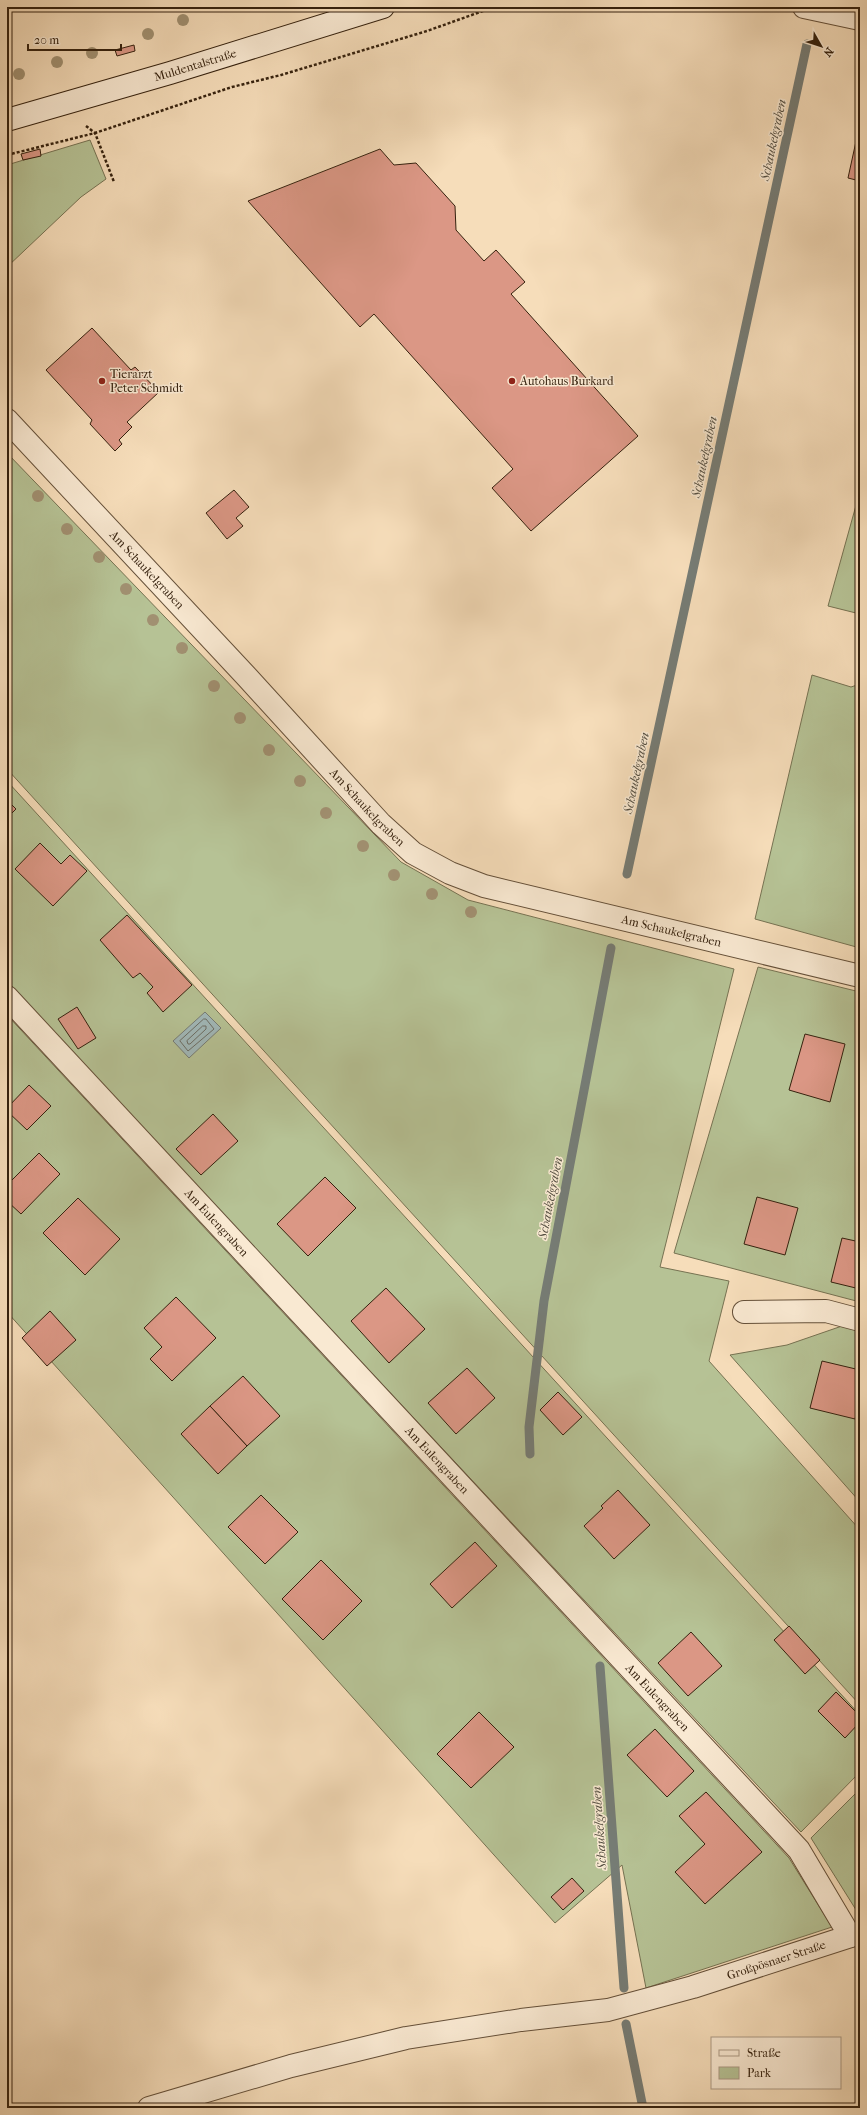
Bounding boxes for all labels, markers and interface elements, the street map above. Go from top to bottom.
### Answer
scale bar [28,26,121,52]
north arrow [801,26,841,66]
text: 20 m [34,33,59,47]
text: N [820,45,836,60]
street label: Muldentalstraße [152,46,238,84]
water label: Schaukelgraben [757,98,789,183]
place label: Tierarzt Peter Schmidt [110,367,184,395]
place label: Autohaus Burkard [519,374,614,388]
marker: Tierarzt Peter Schmidt [97,376,107,386]
marker: Autohaus Burkard [507,376,517,386]
water label: Schaukelgraben [688,415,720,500]
street label: Am Schaukelgraben [106,527,187,612]
water label: Schaukelgraben [620,731,652,816]
street label: Am Schaukelgraben [326,765,408,849]
street label: Am Schaukelgraben [619,912,723,950]
water label: Schaukelgraben [535,1156,565,1241]
street label: Am Eulengraben [181,1185,251,1259]
street label: Am Eulengraben [402,1423,472,1497]
street label: Am Eulengraben [622,1660,692,1734]
water label: Schaukelgraben [589,1786,609,1871]
street label: Großpösnaer Straße [725,1938,827,1983]
legend [711,2037,841,2089]
text: Straße [747,2046,781,2060]
text: Park [747,2066,772,2080]

